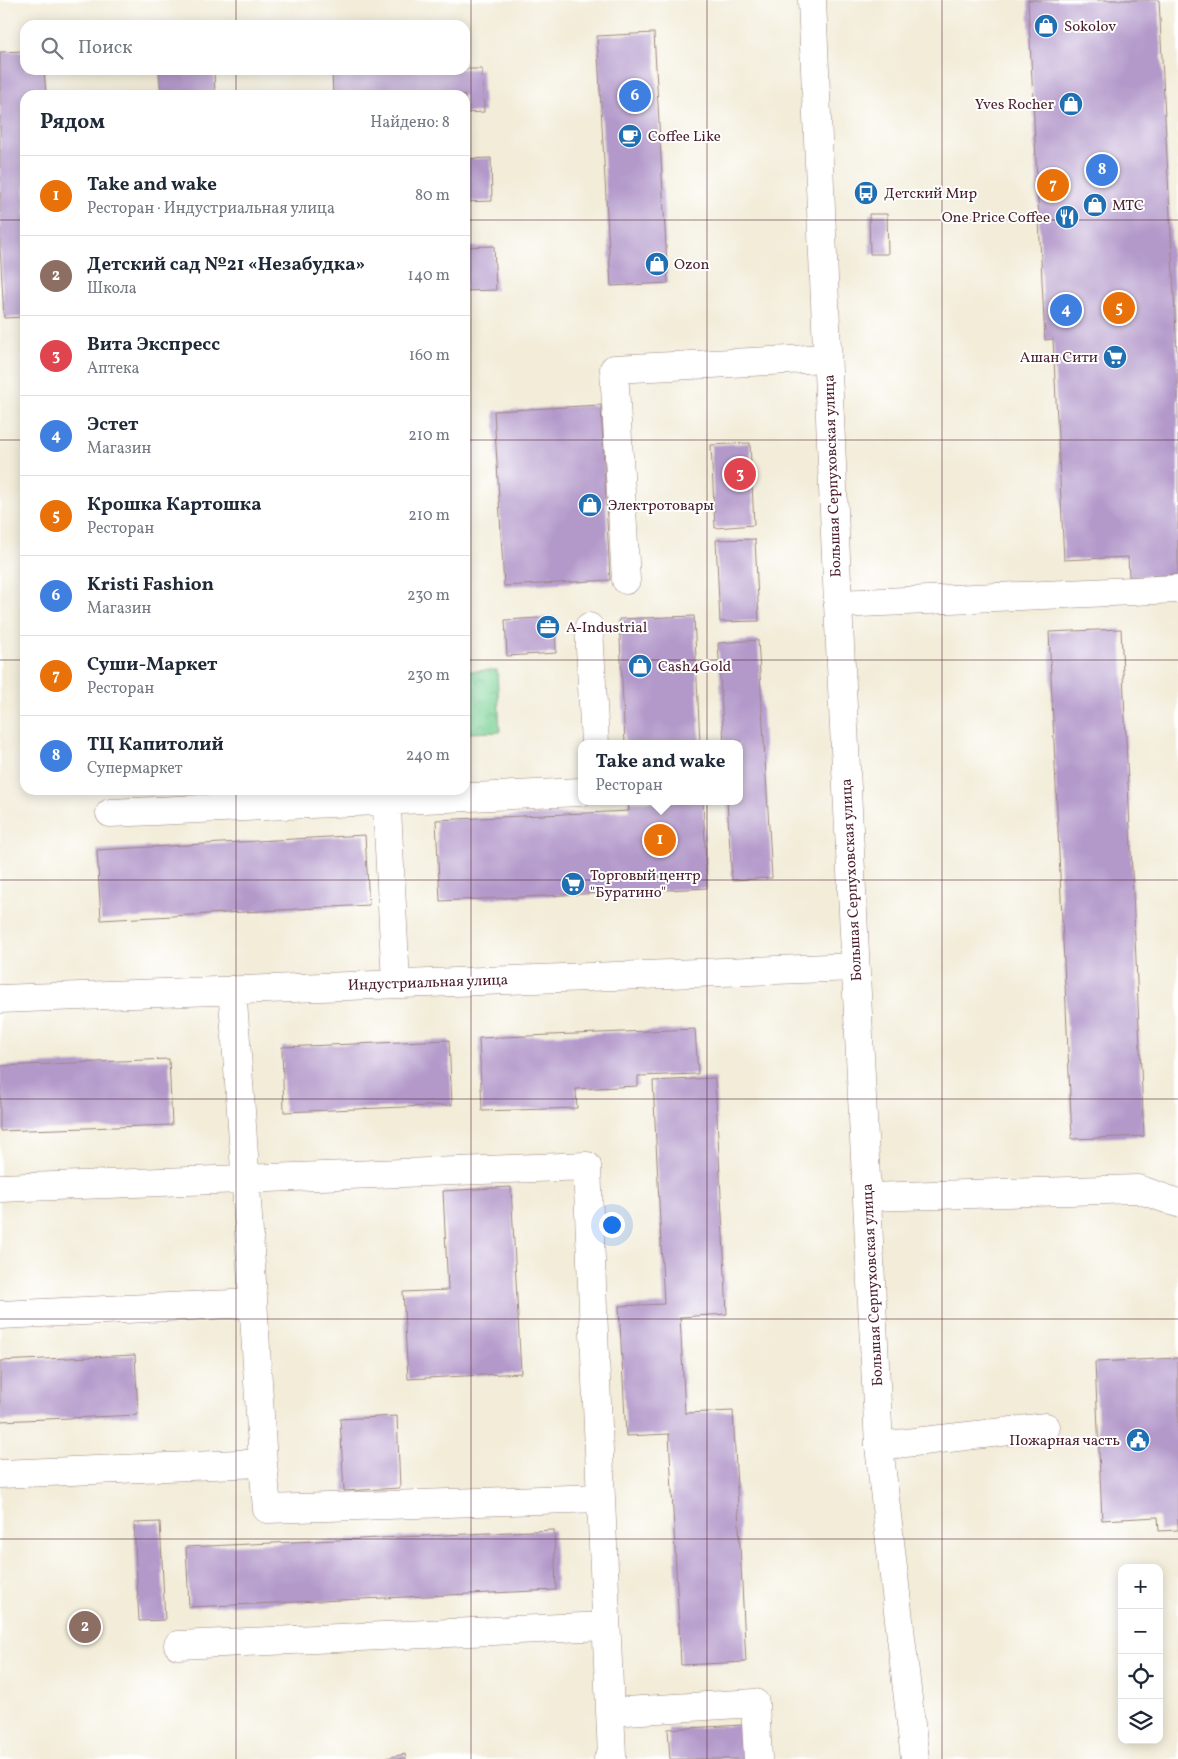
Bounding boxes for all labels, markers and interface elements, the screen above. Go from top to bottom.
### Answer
shop icon: Sokolov [1033,13,1059,39]
place label: Sokolov [1064,17,1116,38]
search box [20,20,470,75]
icon: search [38,34,66,62]
text: Поиск [78,35,132,61]
pin: 6 [619,77,651,115]
shop icon: Yves Rocher [1058,91,1084,117]
place label: Yves Rocher [975,95,1054,116]
text: Рядом [40,108,105,137]
text: Найдено: 8 [370,112,450,134]
cafe icon: Coffee Like [617,123,643,149]
place label: Coffee Like [648,127,721,148]
pin: 8 [1086,151,1118,189]
pin: 7 [1037,166,1069,204]
text: Take and wake [87,172,217,198]
bus stop icon: Детский Мир [853,180,879,206]
place label: Детский Мир [884,184,977,205]
text: 1 [53,185,59,207]
text: 80 m [415,185,450,207]
shop icon: МТС [1082,192,1108,218]
place label: МТС [1112,196,1144,217]
text: Ресторан · Индустриальная улица [87,198,335,220]
restaurant icon: One Price Coffee [1054,204,1080,230]
place label: One Price Coffee [942,208,1050,229]
shop icon: Ozon [644,251,670,277]
text: Детский сад №21 «Незабудка» [87,252,365,278]
place label: Ozon [674,255,709,276]
text: 2 [52,265,60,287]
text: 140 m [408,265,450,287]
text: Школа [87,278,137,300]
pin: 5 [1103,289,1135,327]
pin: 4 [1050,291,1082,329]
text: Вита Экспресс [87,332,220,358]
supermarket icon: Ашан Сити [1102,344,1128,370]
text: 3 [52,345,60,367]
text: 160 m [409,345,450,367]
place label: Ашан Сити [1020,348,1098,369]
text: Аптека [87,358,140,380]
street label: Большая Серпуховская улица [819,374,848,578]
text: Эстет [87,412,138,438]
text: 4 [51,425,61,447]
text: 210 m [408,425,450,447]
text: Магазин [87,438,151,460]
pin: 3 [724,455,756,493]
text: Крошка Картошка [87,492,262,518]
shop icon: Электротовары [577,492,603,518]
place label: Электротовары [608,496,714,517]
text: 5 [52,505,60,527]
text: 210 m [408,505,450,527]
text: Ресторан [87,518,154,540]
text: Kristi Fashion [87,572,214,598]
text: 6 [52,585,60,607]
text: 230 m [407,585,450,607]
text: Магазин [87,598,151,620]
office icon: A-Industrial [535,614,561,640]
place label: A-Industrial [566,618,647,639]
text: Суши-Маркет [87,652,217,678]
shop icon: Cash4Gold [627,653,653,679]
place label: Cash4Gold [658,657,731,678]
text: 7 [52,665,60,687]
text: 230 m [407,665,450,687]
text: Ресторан [87,678,154,700]
text: ТЦ Капитолий [87,732,224,758]
popup [578,740,743,805]
text: 8 [52,745,60,767]
text: 240 m [406,745,450,767]
text: Take and wake [596,749,725,775]
text: Супермаркет [87,758,183,780]
text: Ресторан [596,775,663,797]
street label: Большая Серпуховская улица [837,778,868,982]
pin: 1 [644,821,676,859]
place label: Торговый центр "Буратино" [590,866,701,904]
supermarket icon: Торговый центр "Буратино" [560,871,586,897]
street label: Индустриальная улица [348,970,509,997]
street label: Большая Серпуховская улица [858,1183,889,1387]
your location [599,1212,625,1238]
public building icon: Пожарная часть [1125,1427,1151,1453]
place label: Пожарная часть [1009,1431,1120,1452]
map controls [1118,1564,1163,1744]
button: + [1118,1564,1163,1609]
pin: 2 [69,1608,101,1646]
button: − [1118,1609,1163,1654]
button: locate [1118,1654,1163,1699]
button: layers [1118,1699,1163,1744]

